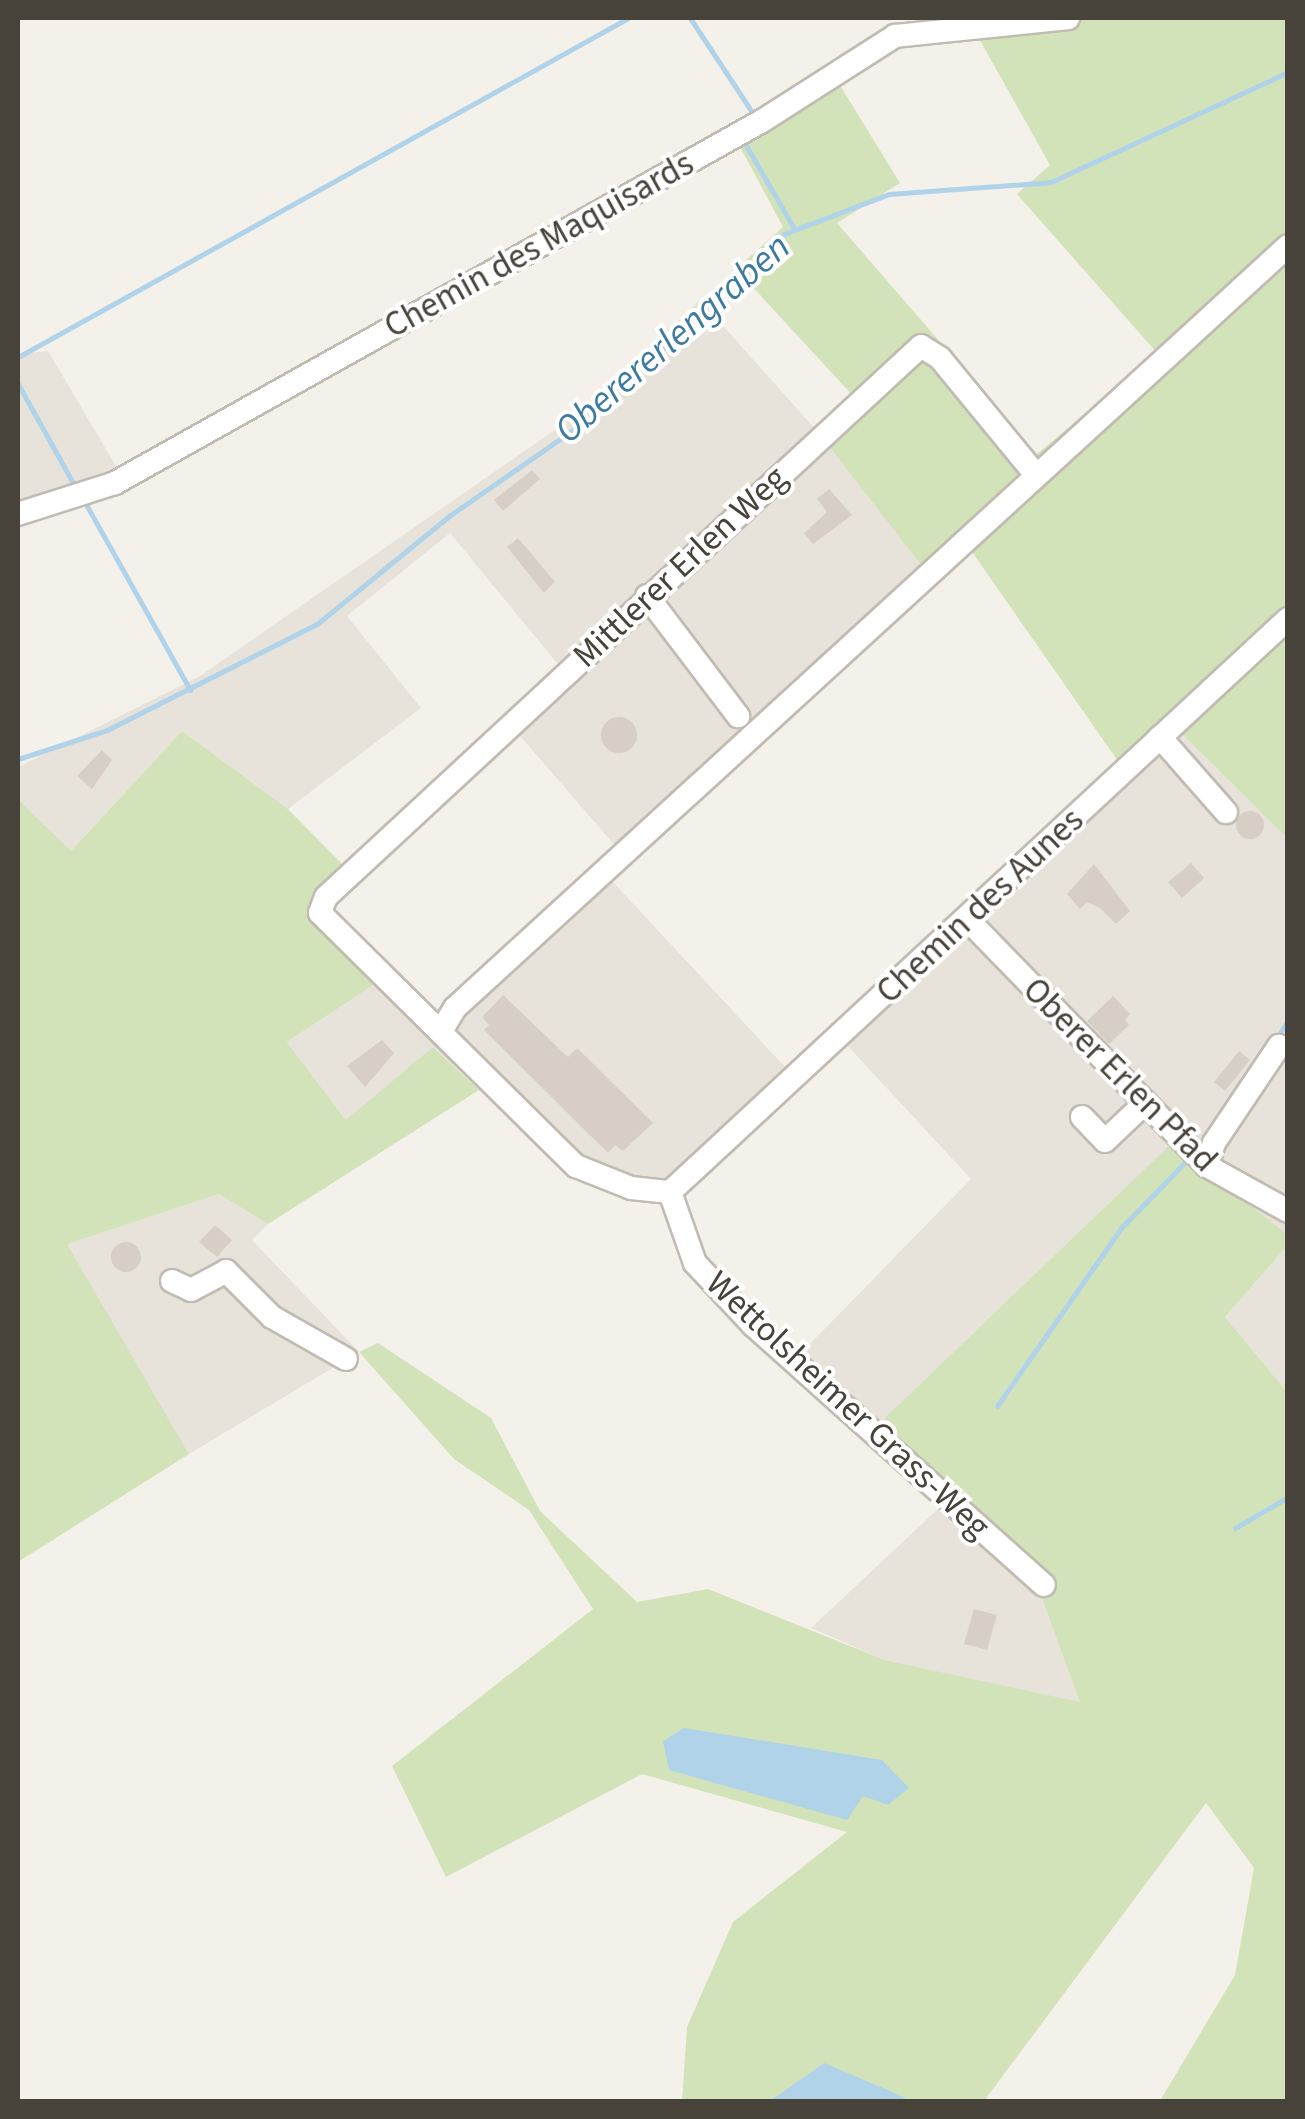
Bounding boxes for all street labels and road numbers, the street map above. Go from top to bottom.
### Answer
street label: Chemin des Maquisards [377,143,701,347]
street label: Mittlerer Erlen Weg [564,457,796,677]
street label: Chemin des Aunes [868,799,1092,1013]
street label: Oberer Erlen Pfad [1014,969,1226,1181]
street label: Wettolsheimer Grass-Weg [697,1262,999,1548]

